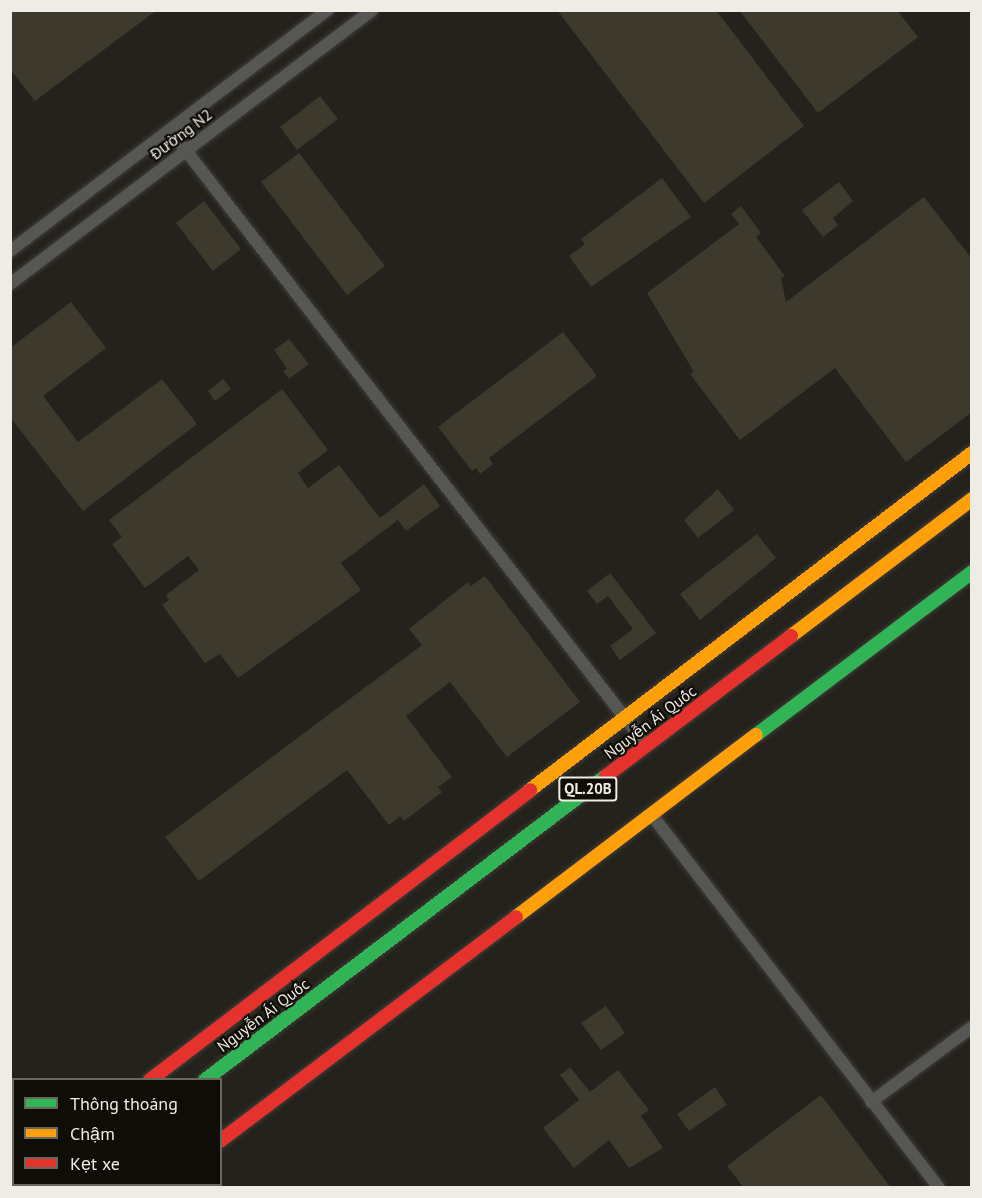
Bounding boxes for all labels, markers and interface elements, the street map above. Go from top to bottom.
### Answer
street label: Đường N2 [146,104,216,164]
street label: Nguyễn Ái Quốc [600,681,700,763]
road number: QL.20B [558,777,618,801]
street label: Nguyễn Ái Quốc [213,974,313,1056]
legend [12,1078,222,1186]
text: Thông thoáng [70,1092,178,1115]
text: Chậm [70,1122,115,1145]
text: Kẹt xe [70,1152,120,1175]

